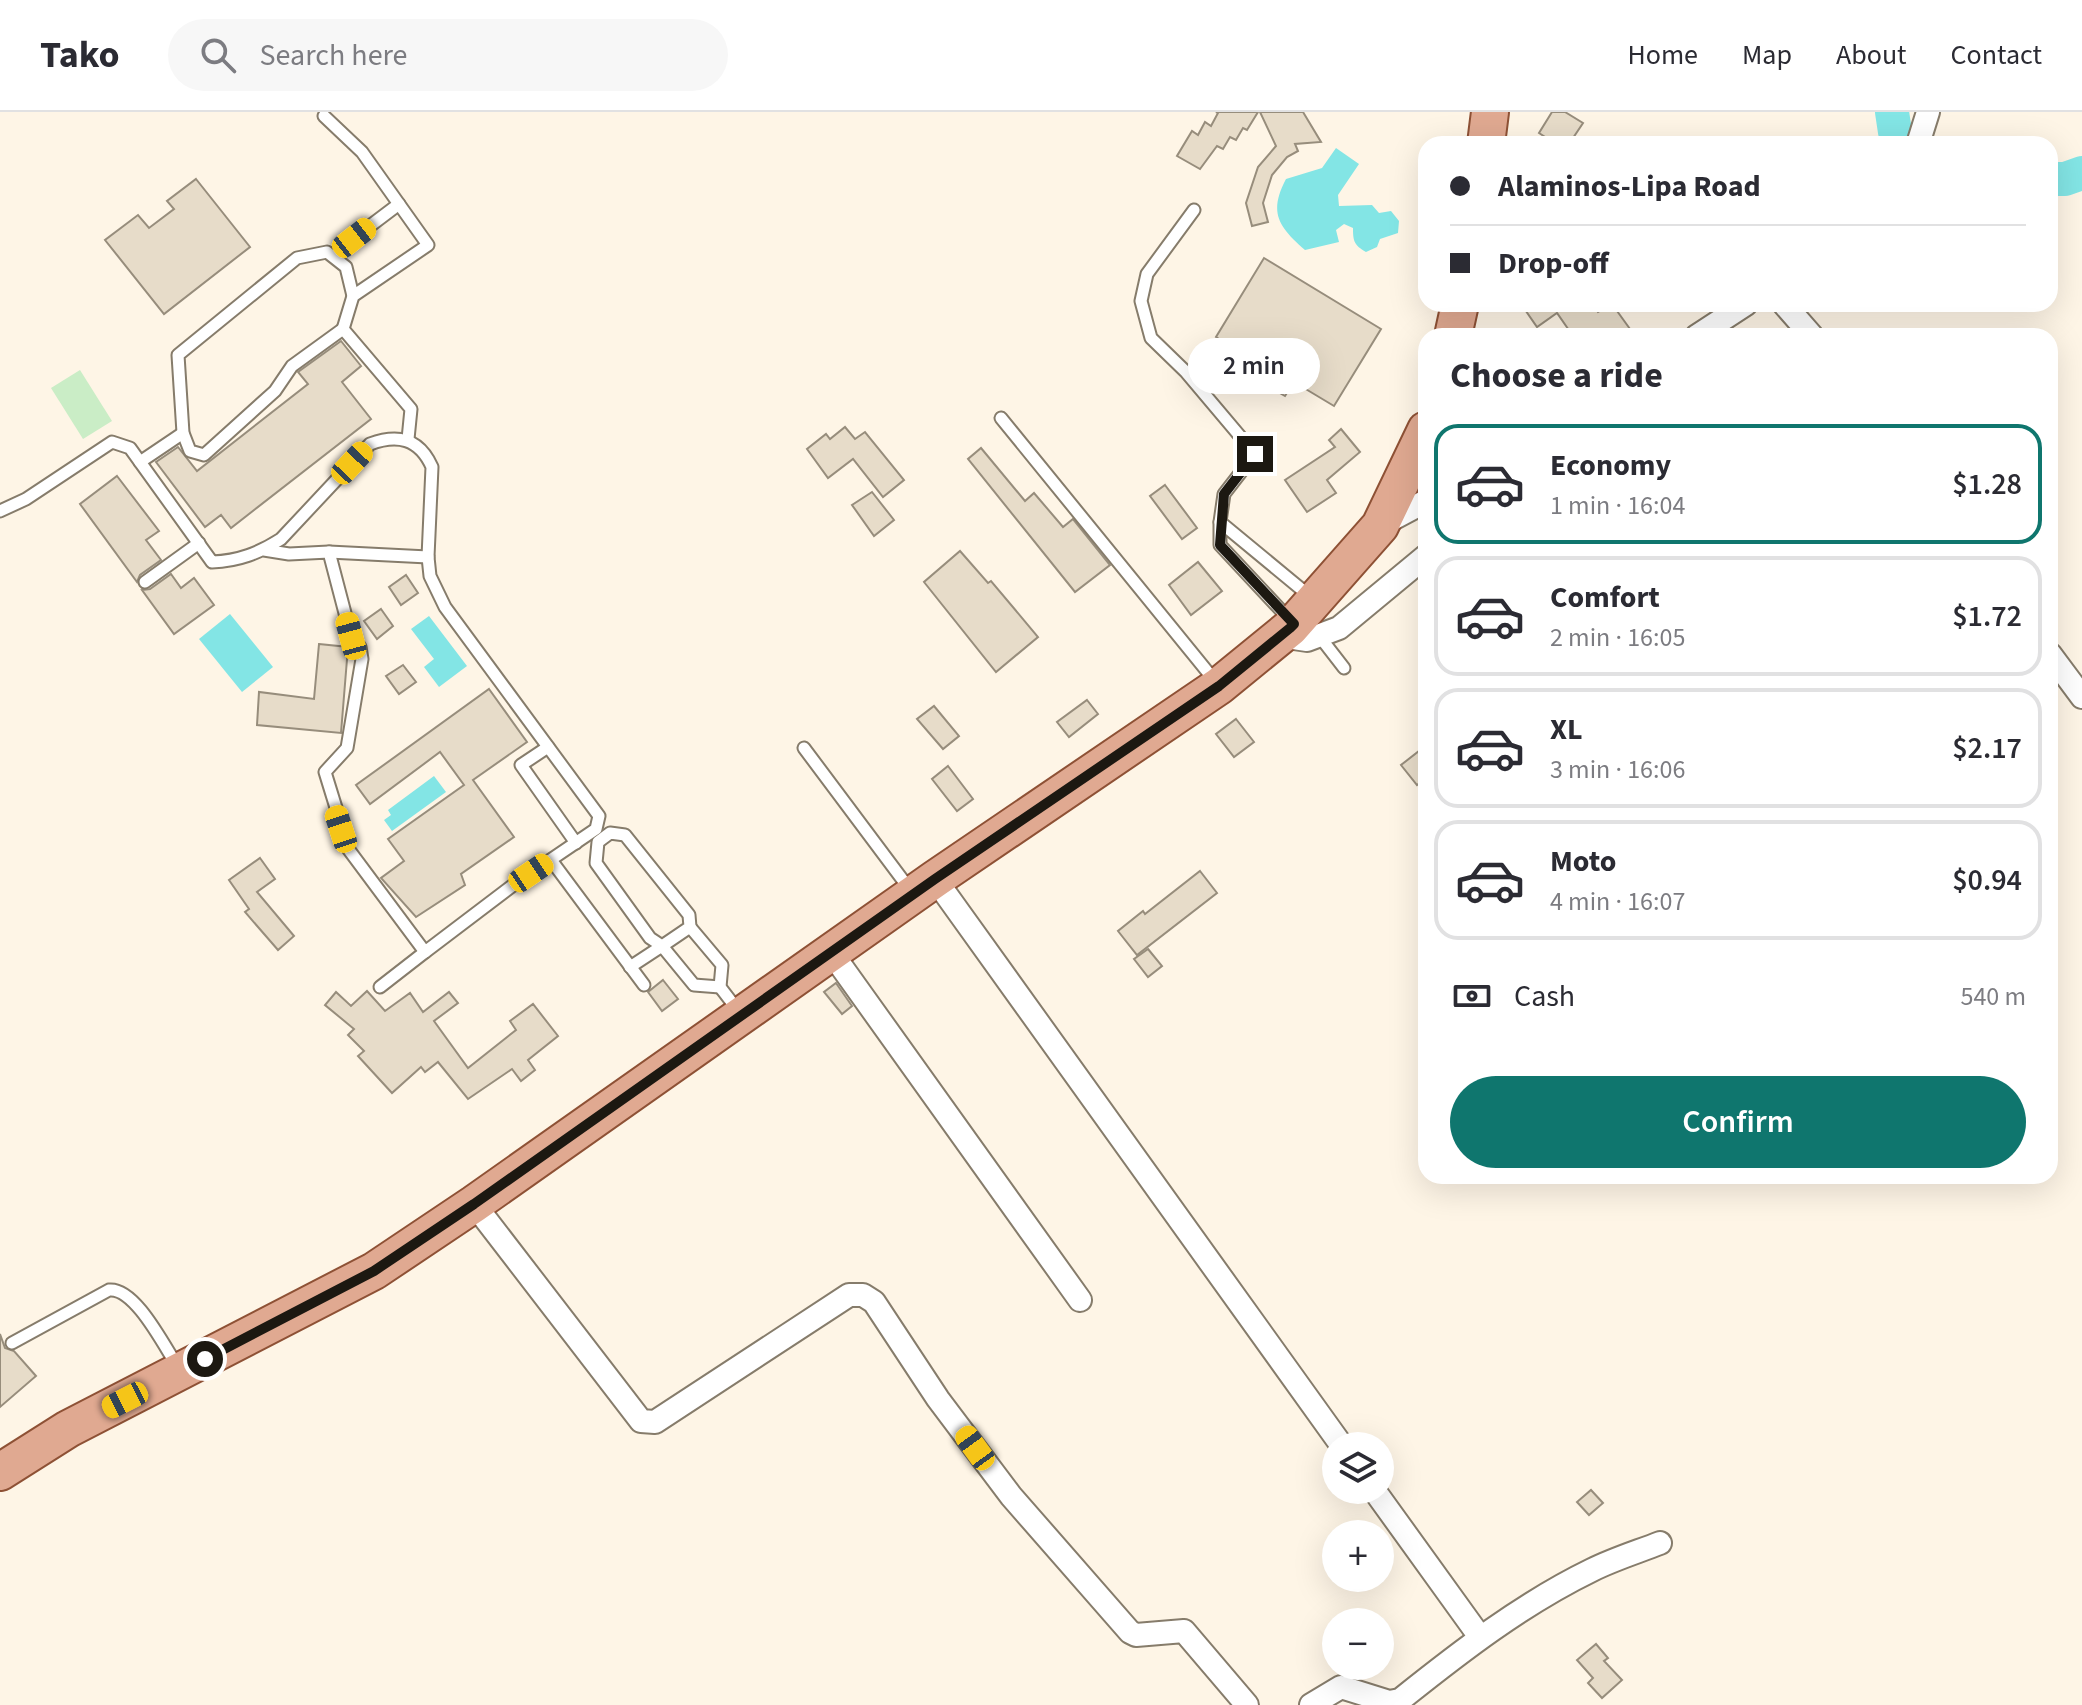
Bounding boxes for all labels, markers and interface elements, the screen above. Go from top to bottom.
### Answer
search box [168,19,728,91]
text: Tako [40,28,120,82]
icon: search [196,33,240,77]
text: Search here [260,34,408,77]
text: Home [1627,35,1698,75]
text: Map [1742,35,1792,75]
text: About [1836,35,1907,75]
text: Contact [1951,35,2042,75]
text: Alaminos-Lipa Road [1498,165,1761,208]
car [328,214,380,262]
text: Drop-off [1498,242,1609,285]
callout: 2 min [1189,338,1321,394]
text: 2 min [1223,347,1285,384]
text: Choose a ride [1450,350,1663,401]
route end [1237,436,1273,472]
car [327,437,377,489]
text: Economy [1550,444,1671,487]
icon: car [1454,448,1526,520]
text: $1.28 [1952,463,2022,506]
text: 1 min · 16:04 [1550,487,1685,524]
text: Comfort [1550,576,1660,619]
icon: car [1454,580,1526,652]
text: $1.72 [1952,595,2022,638]
car [333,610,369,662]
text: 2 min · 16:05 [1550,619,1685,656]
text: XL [1550,708,1583,751]
icon: car [1454,712,1526,784]
text: $2.17 [1952,727,2022,770]
text: 3 min · 16:06 [1550,751,1685,788]
car [322,802,360,856]
text: Moto [1550,840,1616,883]
icon: car [1454,844,1526,916]
car [504,850,558,896]
text: $0.94 [1952,859,2022,902]
text: 4 min · 16:07 [1550,883,1685,920]
icon: cash [1450,974,1494,1018]
text: Cash [1514,975,1575,1018]
text: 540 m [1960,978,2026,1015]
button: Confirm [1450,1076,2026,1168]
route start [187,1341,223,1377]
car [98,1378,152,1422]
car [951,1422,999,1474]
map controls [1322,1432,1394,1680]
button: layers [1322,1432,1394,1504]
button: + [1322,1520,1394,1592]
button: − [1322,1608,1394,1680]

